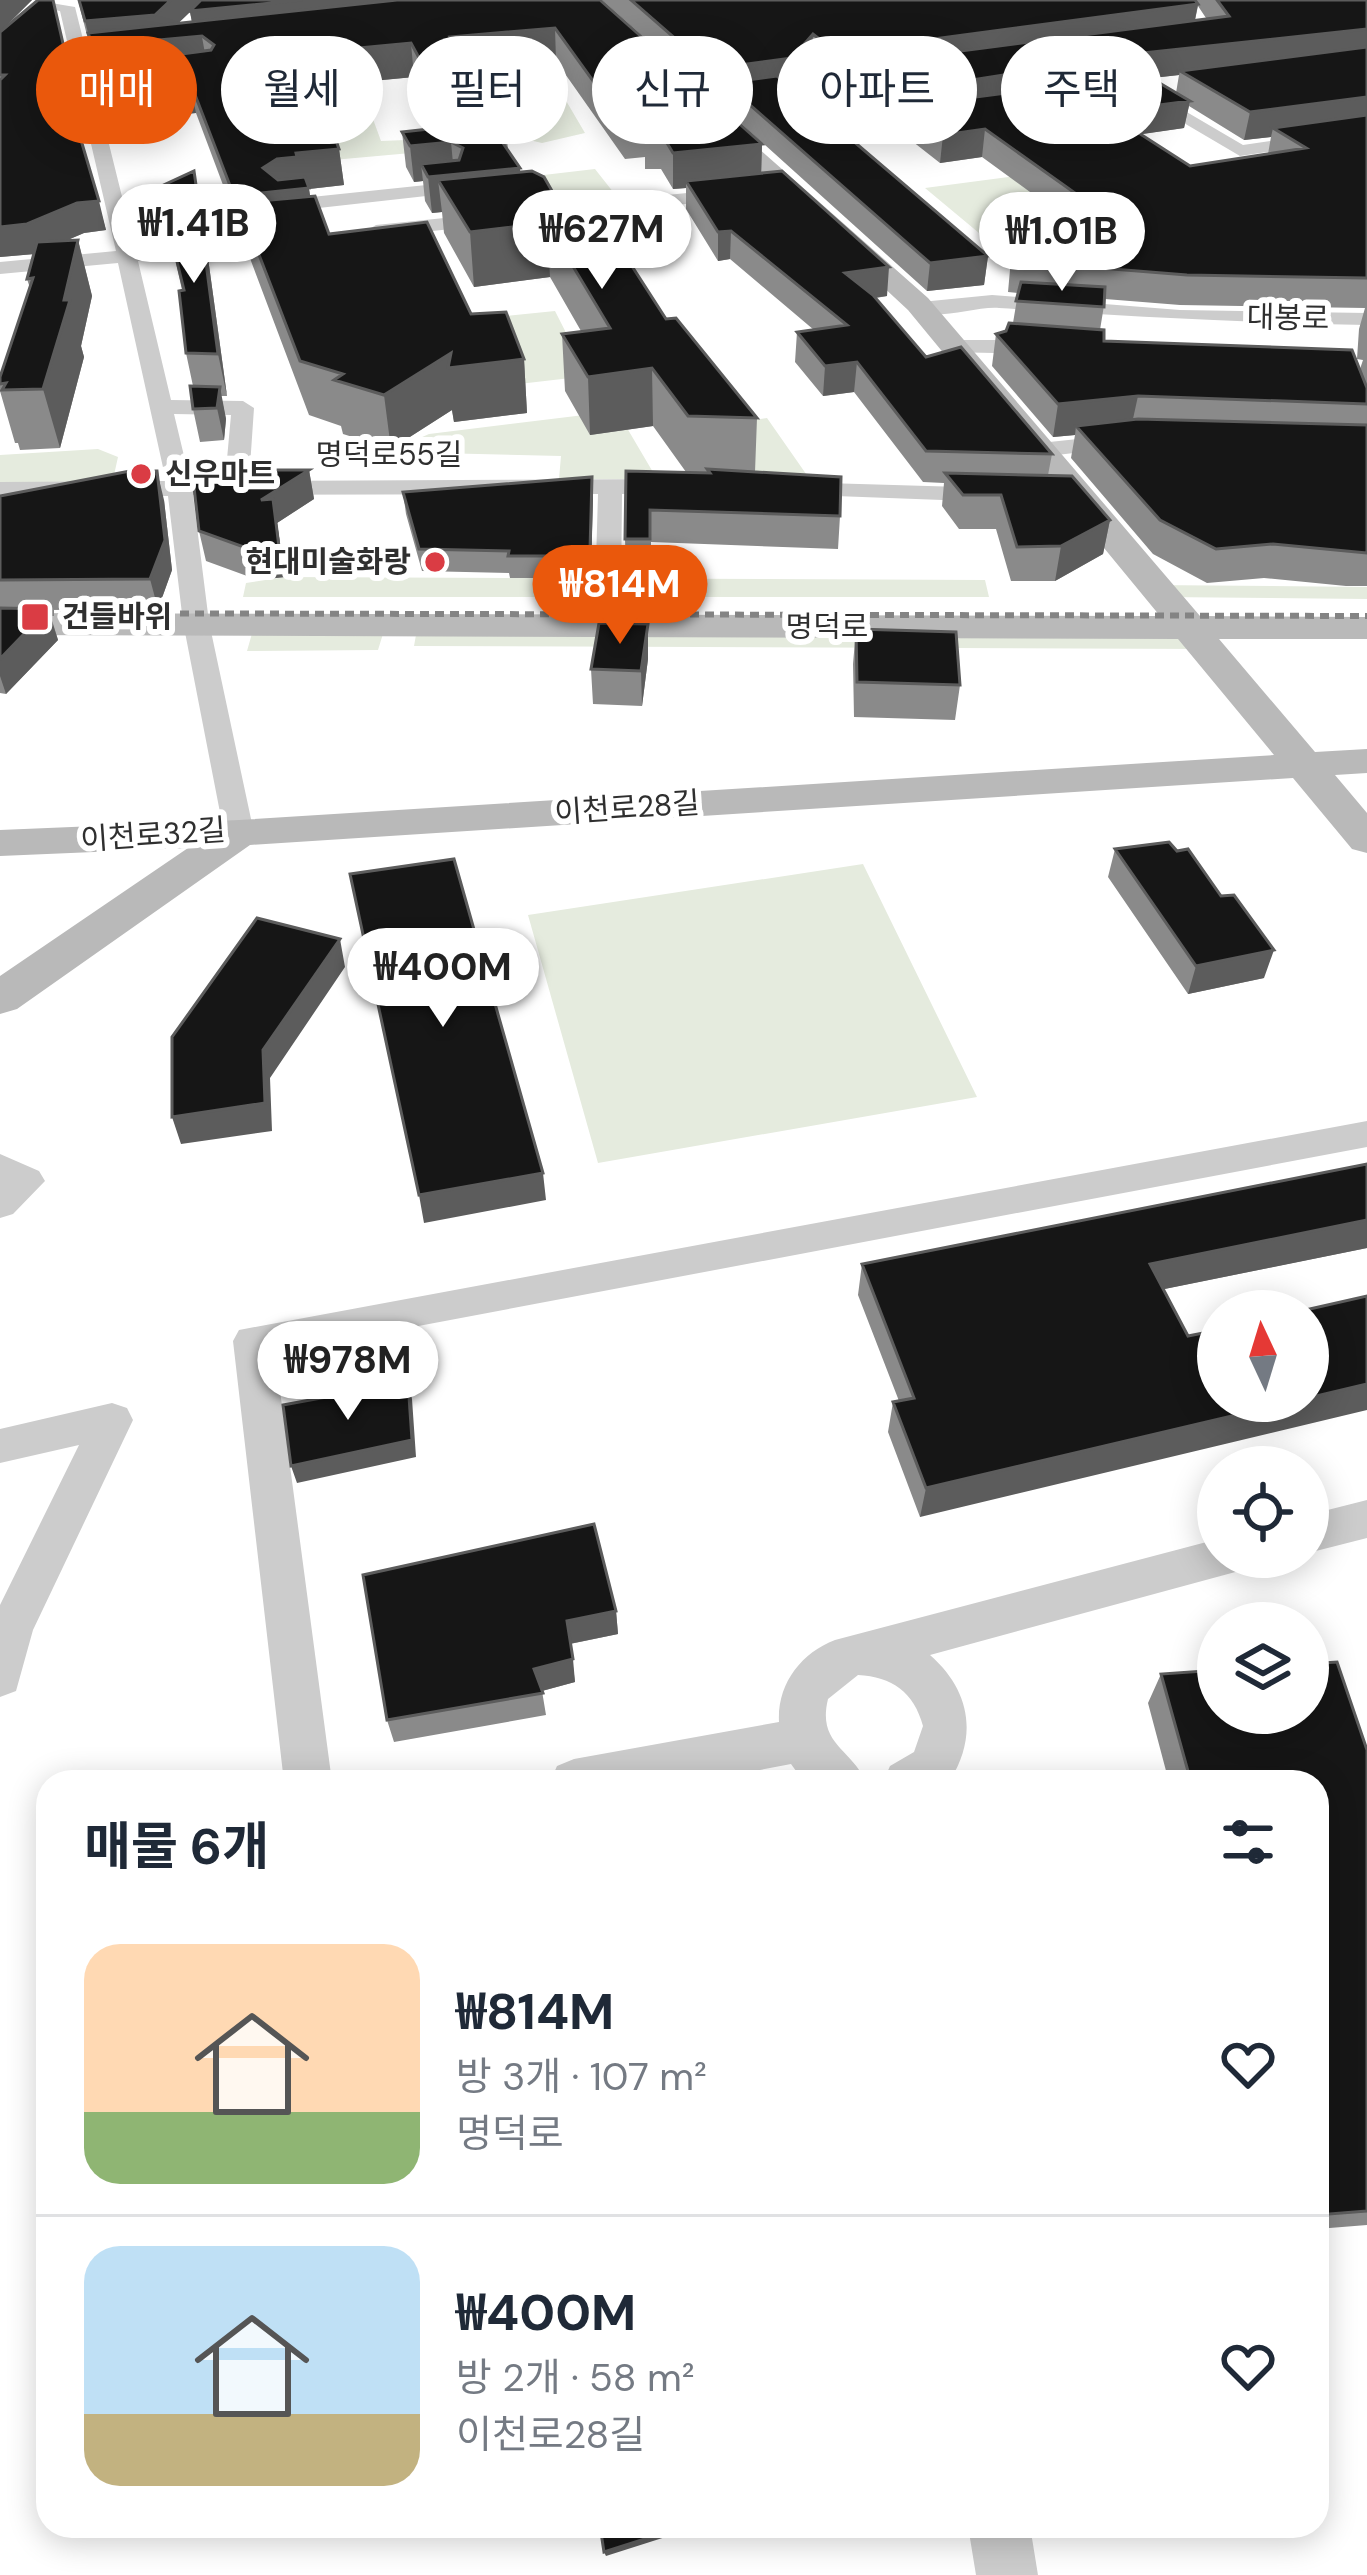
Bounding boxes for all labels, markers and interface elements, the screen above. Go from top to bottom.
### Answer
chip: 매매 [36,36,197,144]
chip: 월세 [221,36,383,144]
chip: 필터 [407,36,568,144]
chip: 신규 [592,36,753,144]
chip: 아파트 [777,36,977,144]
chip: 주택 [1001,36,1162,144]
pin: ₩1.41B [96,184,292,286]
pin: ₩627M [518,190,686,292]
pin: ₩1.01B [964,192,1160,294]
text: ₩1.41B [138,197,250,248]
text: ₩627M [539,203,665,254]
text: ₩1.01B [1006,205,1118,256]
street label: 대봉로 [1246,297,1330,338]
street label: 명덕로55길 [316,435,463,474]
place label: 신우마트 [165,454,275,493]
marker: 신우마트 [128,461,154,487]
place label: 현대미술화랑 [245,542,411,581]
pin: ₩814M [536,545,704,647]
marker: 현대미술화랑 [422,549,448,575]
text: ₩814M [559,558,681,609]
place label: 건들바위 [62,597,172,636]
marker: 건들바위 [19,601,51,633]
street label: 명덕로 [786,607,868,646]
street label: 이천로28길 [553,783,701,832]
street label: 이천로32길 [79,810,227,859]
pin: ₩400M [359,928,527,1030]
text: ₩400M [374,941,512,992]
north arrow [1197,1290,1329,1422]
map controls [1197,1290,1329,1734]
pin: ₩978M [264,1321,432,1423]
text: ₩978M [284,1334,412,1385]
button: locate [1197,1446,1329,1578]
button: layers [1197,1602,1329,1734]
icon: filters [1215,1809,1281,1875]
text: 매물 6개 [84,1813,269,1880]
text: ₩814M [456,1978,614,2045]
icon: home [180,1992,324,2136]
icon: heart [1215,2031,1281,2097]
text: 방 3개 · 107 m² [456,2051,707,2102]
text: 명덕로 [456,2108,564,2159]
text: ₩400M [456,2279,636,2346]
icon: home [180,2294,324,2438]
icon: heart [1215,2333,1281,2399]
text: 방 2개 · 58 m² [456,2352,695,2403]
text: 이천로28길 [456,2409,645,2460]

